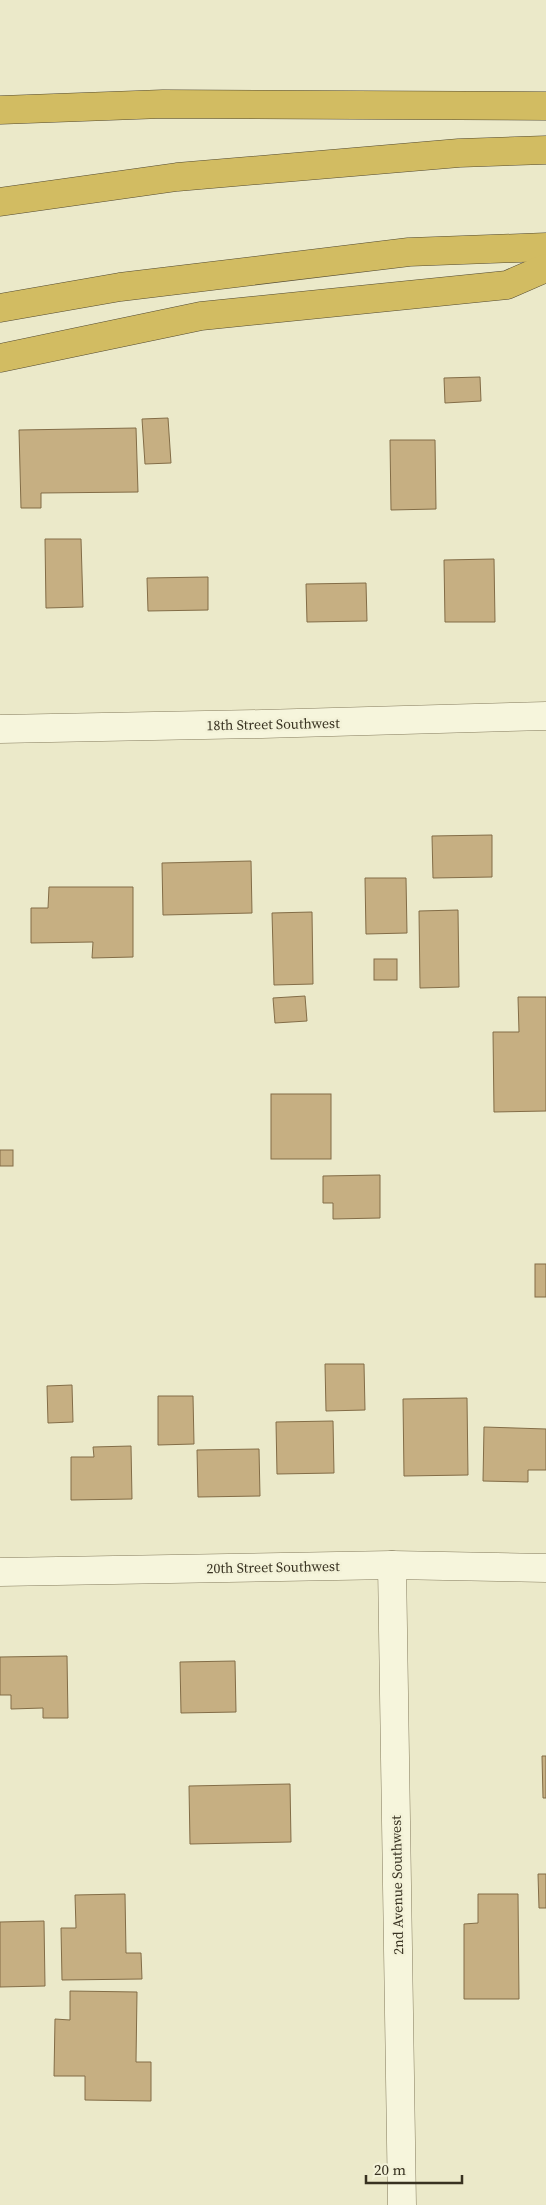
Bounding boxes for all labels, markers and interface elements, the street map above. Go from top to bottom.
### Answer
street label: 18th Street Southwest [206,713,340,735]
street label: 20th Street Southwest [206,1556,340,1578]
street label: 2nd Avenue Southwest [386,1815,408,1955]
scale bar [366,2152,462,2184]
text: 20 m [374,2159,406,2180]

